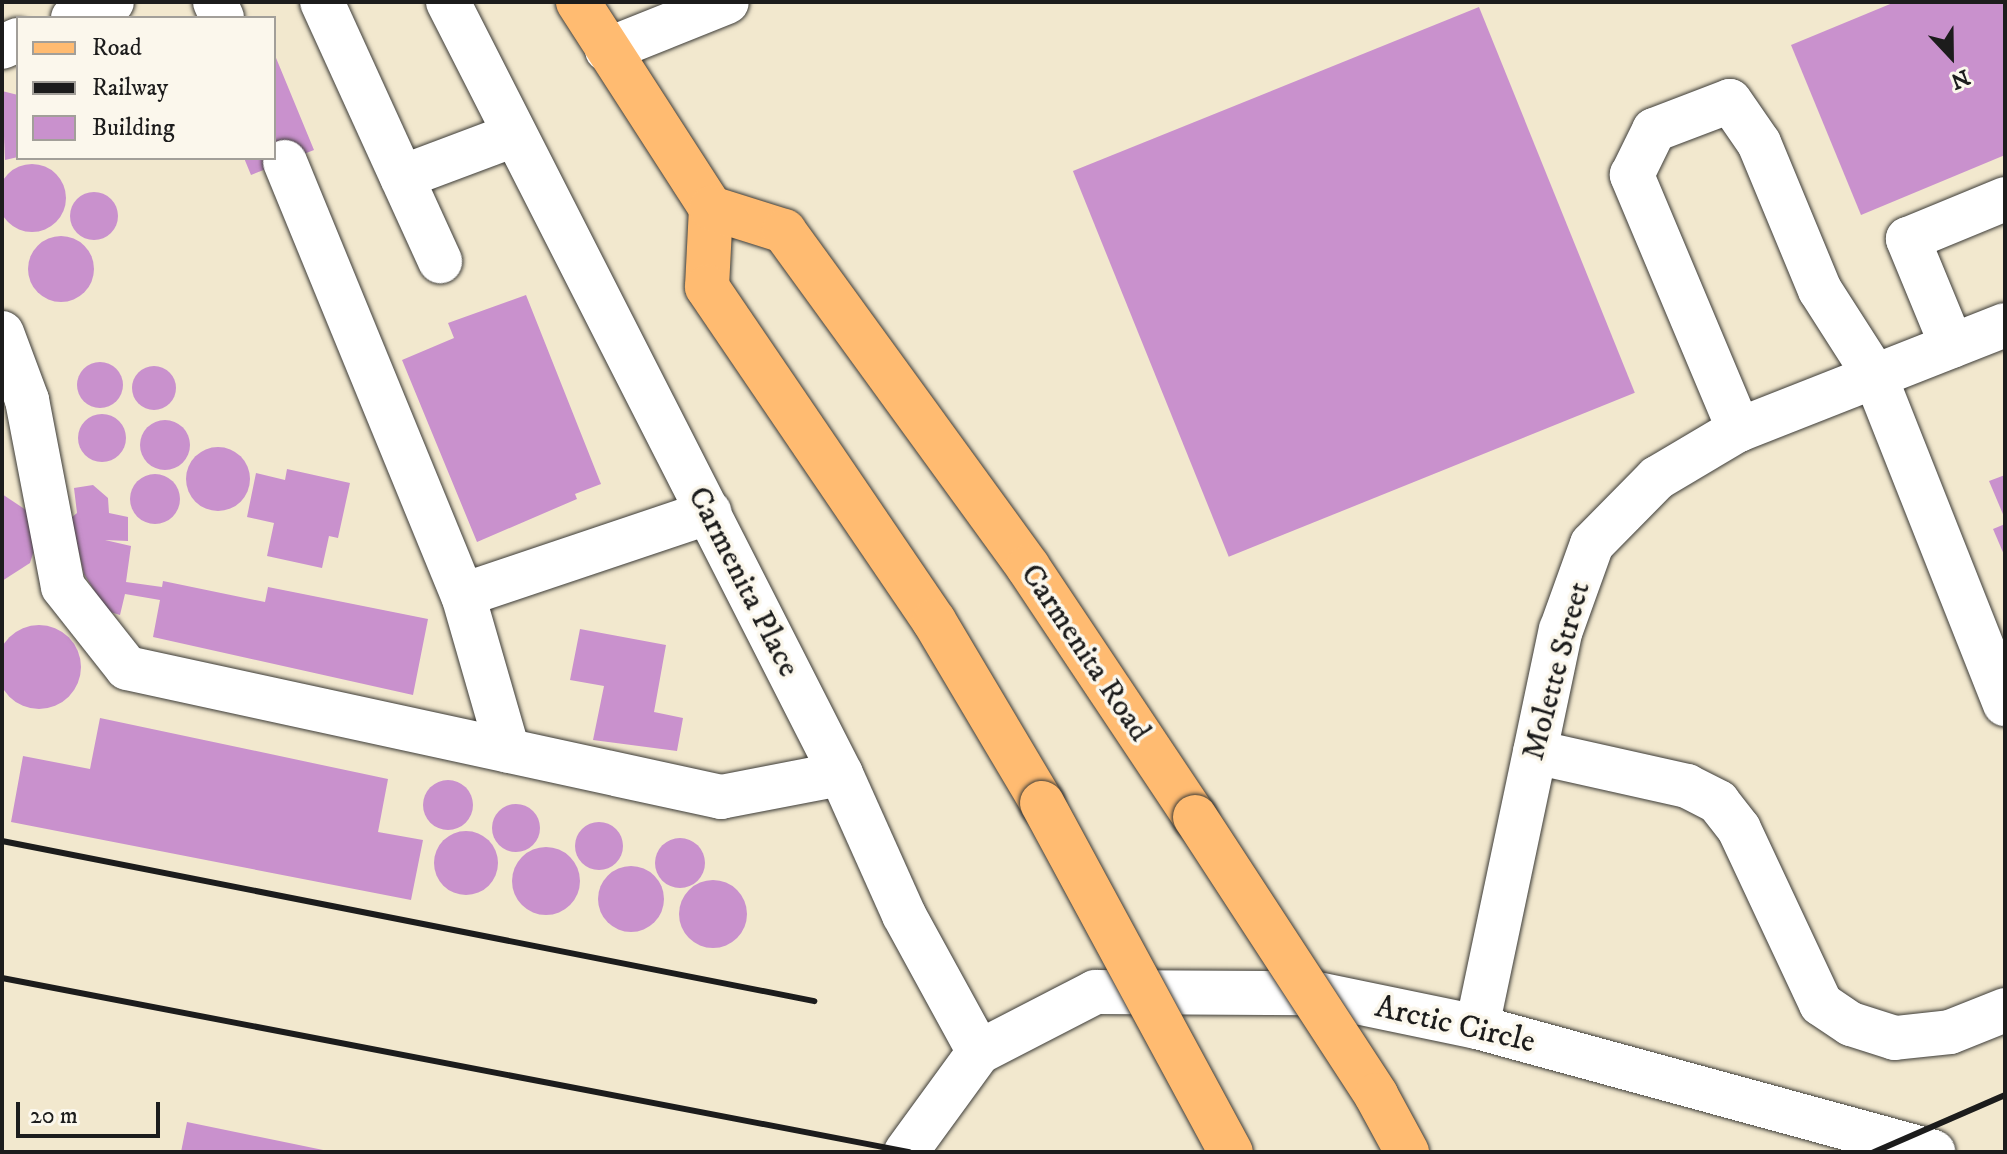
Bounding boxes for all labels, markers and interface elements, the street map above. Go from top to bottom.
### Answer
legend [16,16,276,160]
north arrow [1911,16,1991,96]
text: Road [92,33,142,63]
text: N [1947,63,1974,95]
text: Railway [92,73,168,103]
text: Building [92,113,175,143]
street label: Carmenita Place [679,481,807,683]
street label: Carmenita Road [1012,557,1158,749]
street label: Molette Street [1515,578,1599,764]
street label: Arctic Circle [1371,988,1539,1062]
scale bar [20,1086,164,1136]
text: 20 m [30,1101,78,1131]

